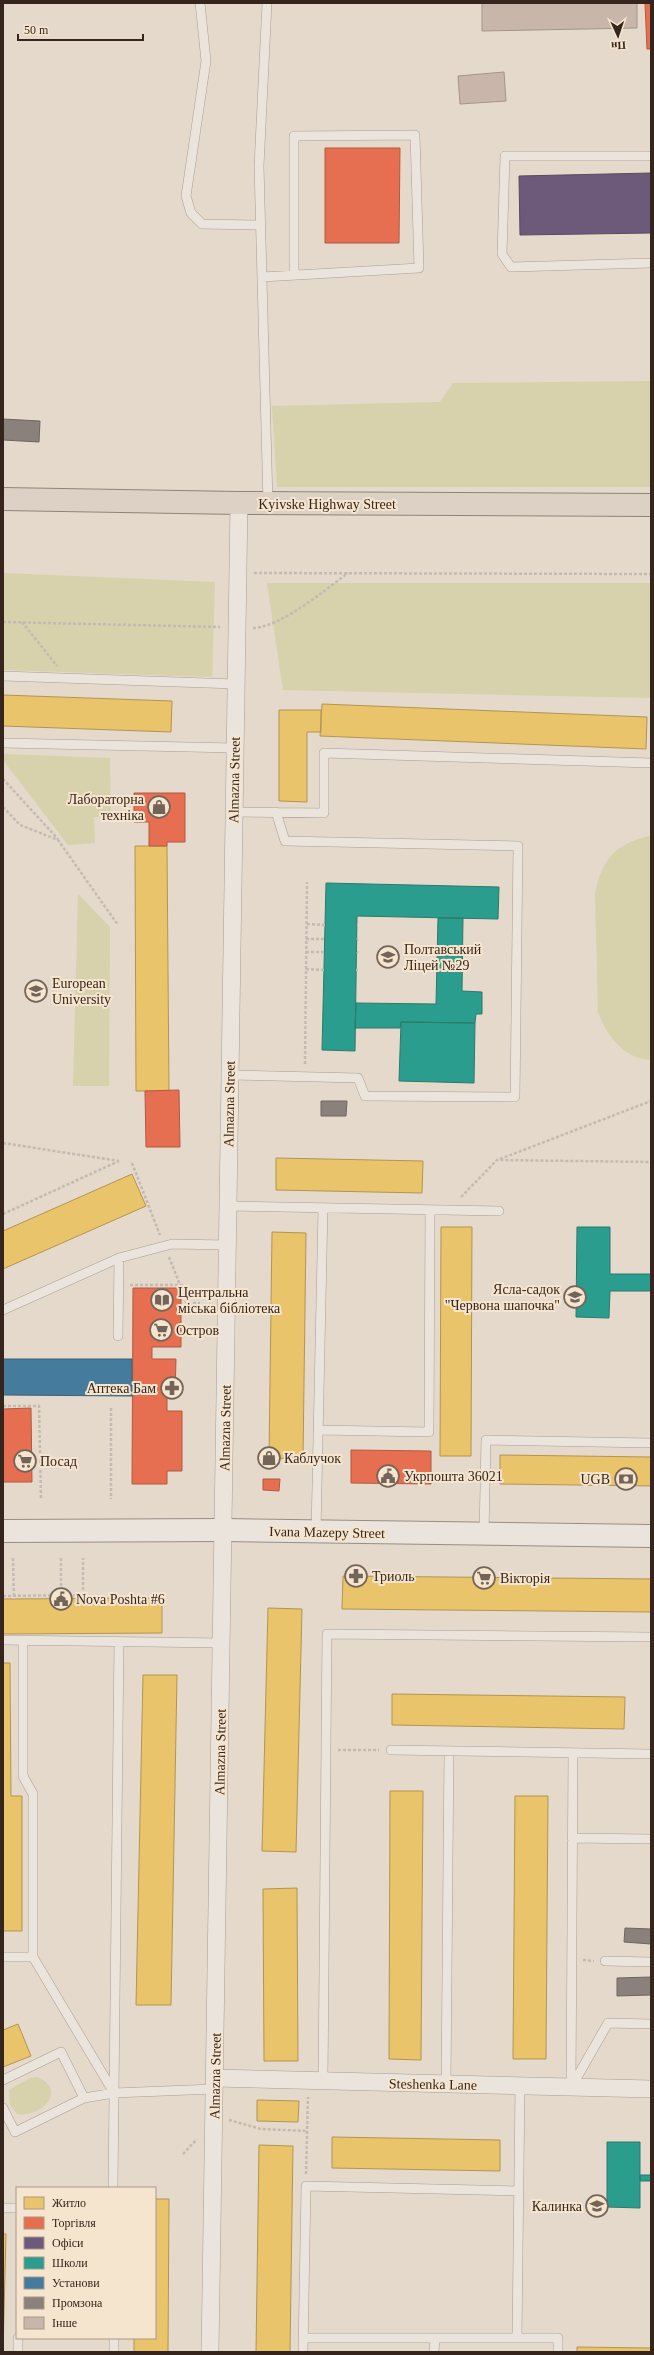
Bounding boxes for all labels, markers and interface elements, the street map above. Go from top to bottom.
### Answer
scale bar [18,16,143,42]
north arrow [598,16,638,56]
text: 50 m [24,23,49,37]
text: Пн [610,40,626,52]
street label: Kyivske Highway Street [258,497,396,512]
street label: Almazna Street [226,736,243,823]
place label: Лабораторна техніка [68,792,145,823]
shop icon: Лабораторна техніка [146,794,172,820]
place label: Полтавський Ліцей №29 [404,942,482,973]
school or university icon: Полтавський Ліцей №29 [375,944,401,970]
place label: European University [52,976,111,1007]
school or university icon: European University [23,978,49,1004]
street label: Almazna Street [221,1060,238,1147]
place label: Ясла-садок "Червона шапочка" [445,1282,560,1313]
school or university icon: Ясла-садок "Червона шапочка" [562,1284,588,1310]
place label: Центральна міська бібліотека [178,1285,281,1316]
library icon: Центральна міська бібліотека [149,1287,175,1313]
supermarket icon: Остров [148,1317,174,1343]
place label: Остров [176,1323,220,1338]
pharmacy icon: Аптека Бам [159,1375,185,1401]
place label: Аптека Бам [87,1381,156,1396]
street label: Almazna Street [217,1384,234,1471]
shop icon: Каблучок [256,1445,282,1471]
supermarket icon: Посад [12,1448,38,1474]
place label: Каблучок [284,1451,341,1466]
place label: Посад [40,1454,77,1469]
public building icon: Укрпошта 36021 [375,1463,401,1489]
bank icon: UGB [613,1466,639,1492]
place label: Укрпошта 36021 [404,1469,503,1484]
place label: UGB [580,1472,610,1487]
street label: Ivana Mazepy Street [269,1524,385,1541]
pharmacy icon: Триоль [343,1563,369,1589]
supermarket icon: Вікторія [471,1565,497,1591]
place label: Триоль [372,1569,415,1584]
place label: Вікторія [500,1571,551,1586]
public building icon: Nova Poshta #6 [48,1586,74,1612]
place label: Nova Poshta #6 [76,1592,165,1607]
street label: Almazna Street [212,1708,229,1795]
street label: Almazna Street [207,2032,224,2119]
street label: Steshenka Lane [389,2076,477,2093]
legend [16,2187,156,2339]
school or university icon: Калинка [584,2193,610,2219]
text: Житло [52,2196,86,2210]
place label: Калинка [532,2199,583,2214]
text: Торгівля [52,2216,96,2230]
text: Офіси [52,2236,84,2250]
text: Школи [52,2256,88,2270]
text: Установи [52,2276,100,2290]
text: Промзона [52,2296,103,2310]
text: Інше [52,2316,77,2330]

